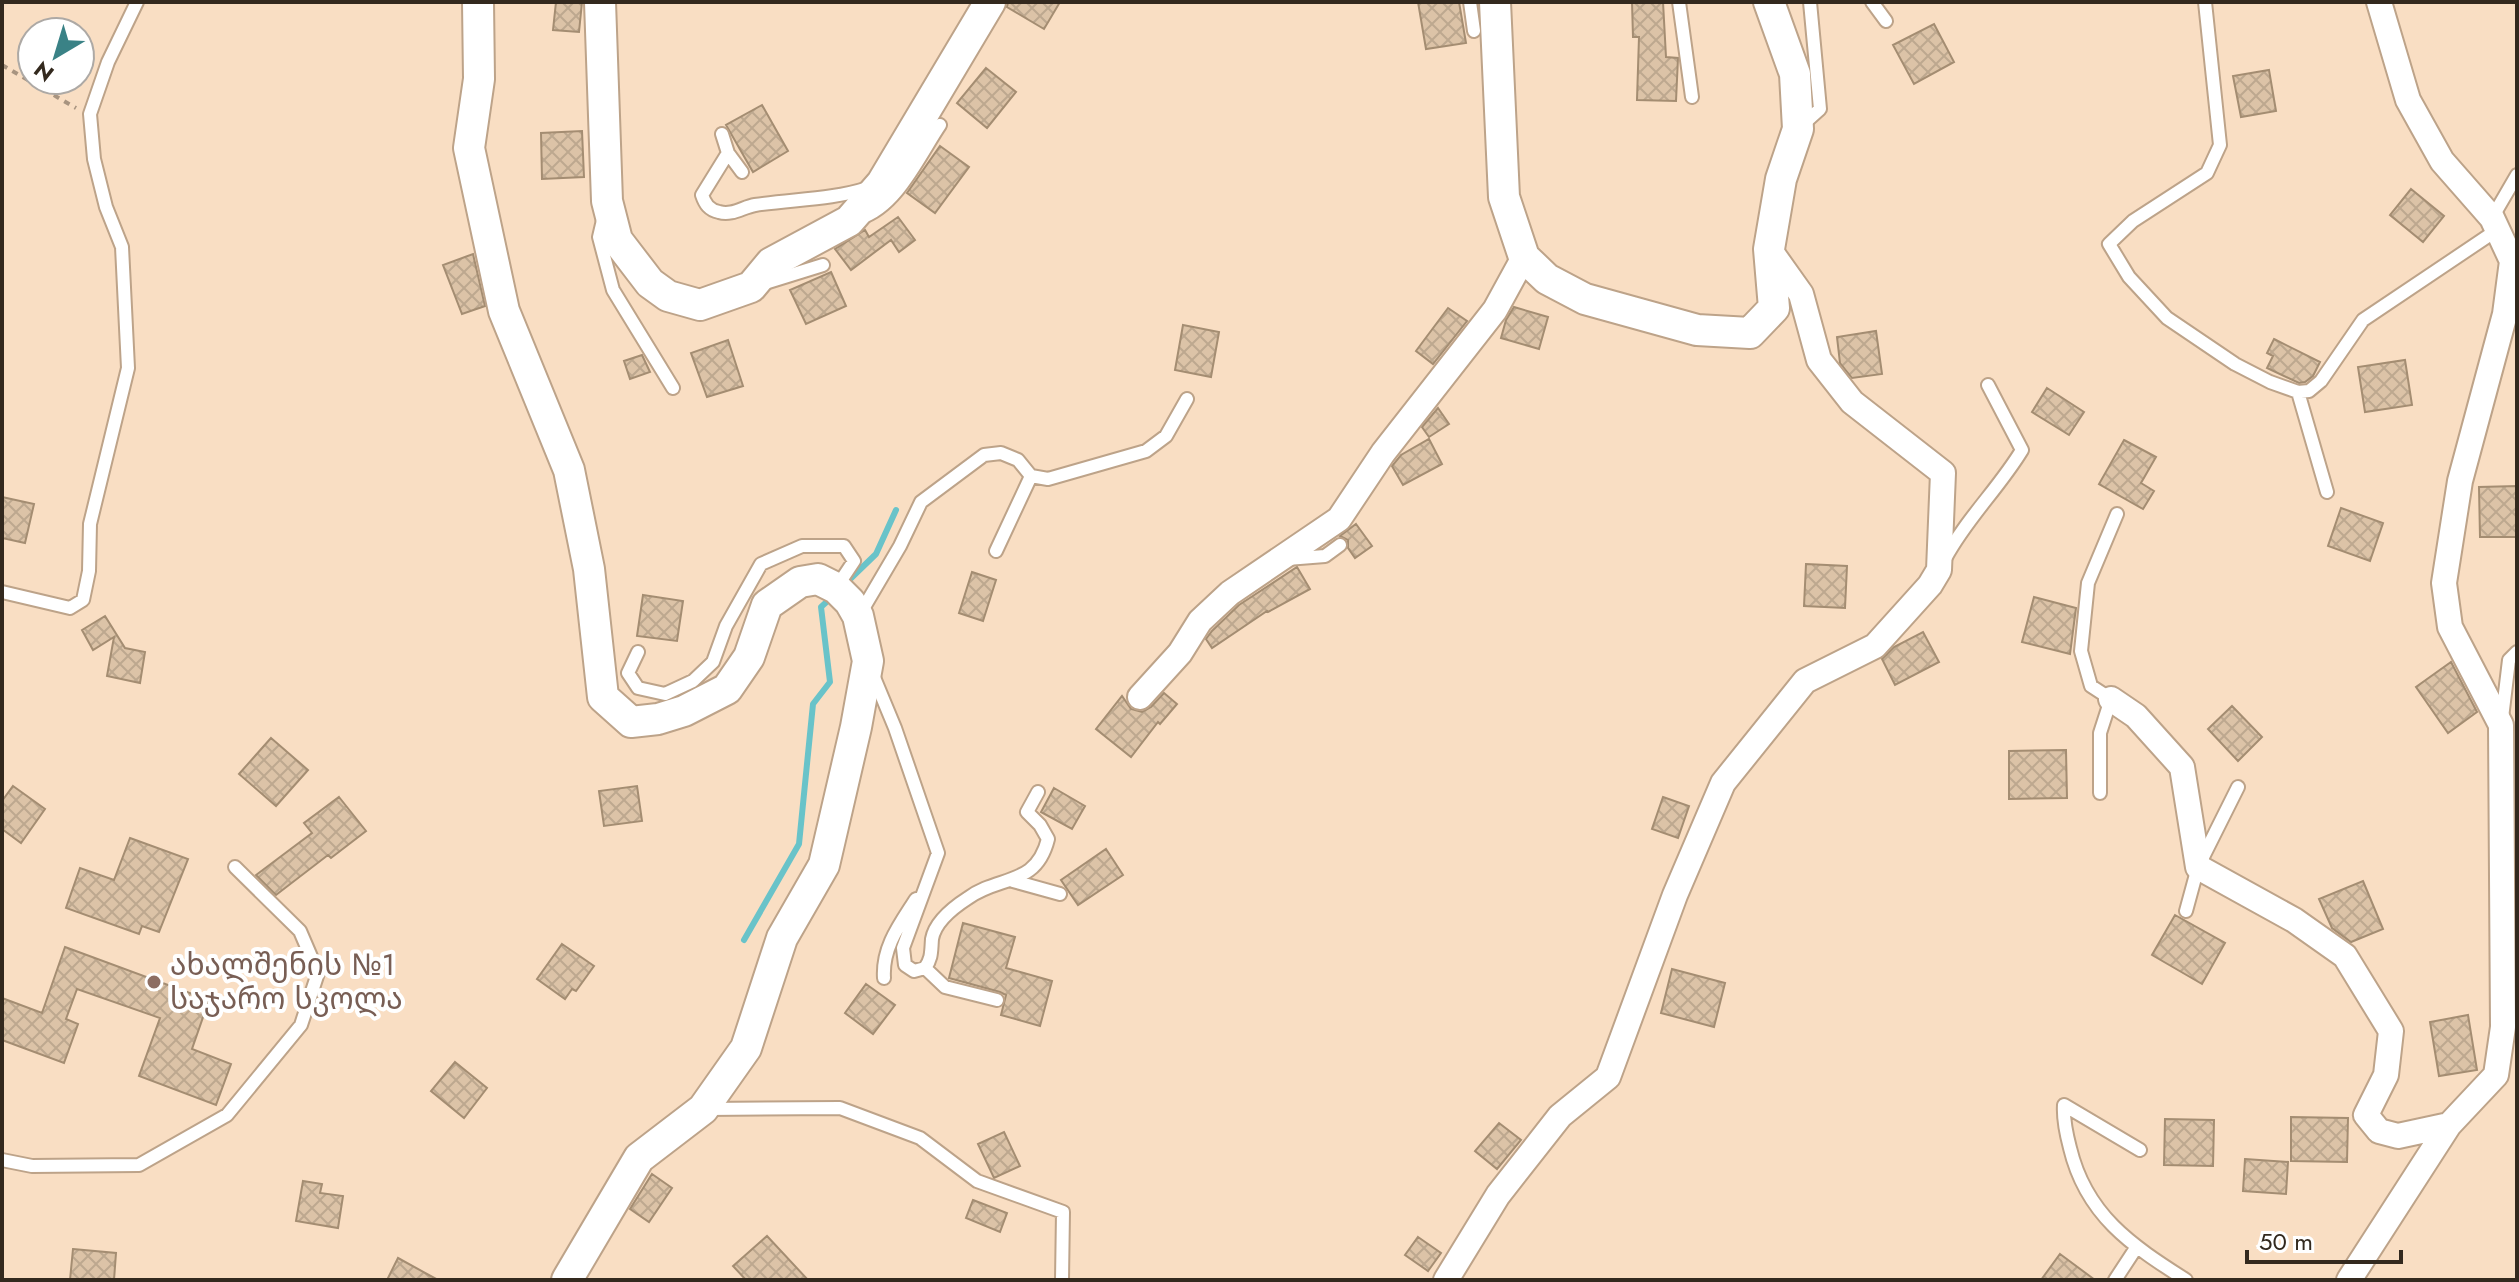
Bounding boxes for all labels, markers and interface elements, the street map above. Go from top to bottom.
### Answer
north arrow [16,16,96,96]
text: N [27,54,60,90]
place label: ახალშენის №1 საჯარო სკოლა [170,943,403,1020]
marker: ახალშენის №1 საჯარო სკოლა [145,973,163,991]
scale bar [2247,1214,2401,1264]
text: 50 m [2259,1224,2313,1259]

